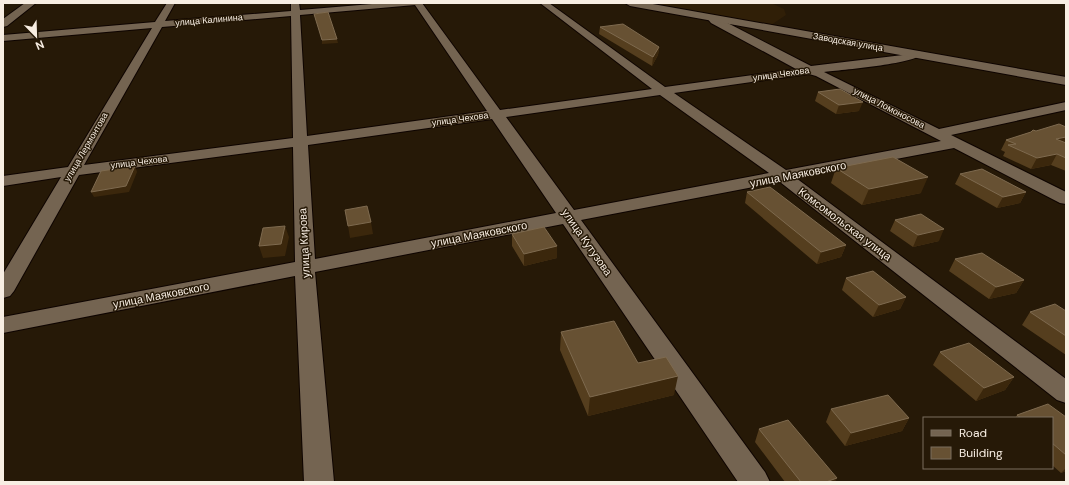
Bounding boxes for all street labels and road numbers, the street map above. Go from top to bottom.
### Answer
street label: улица Калинина [175,11,243,29]
street label: Заводская улица [812,30,884,54]
street label: улица Чехова [752,64,810,84]
street label: улица Ломоносова [851,85,927,131]
street label: улица Чехова [431,109,489,129]
street label: улица Лермонтова [61,110,111,184]
street label: улица Чехова [110,153,168,171]
street label: улица Маяковского [749,158,847,190]
street label: Комсомольская улица [796,184,895,264]
street label: улица Кутузова [559,206,616,279]
street label: улица Кирова [295,207,313,278]
street label: улица Маяковского [430,218,528,250]
street label: улица Маяковского [112,279,210,311]

